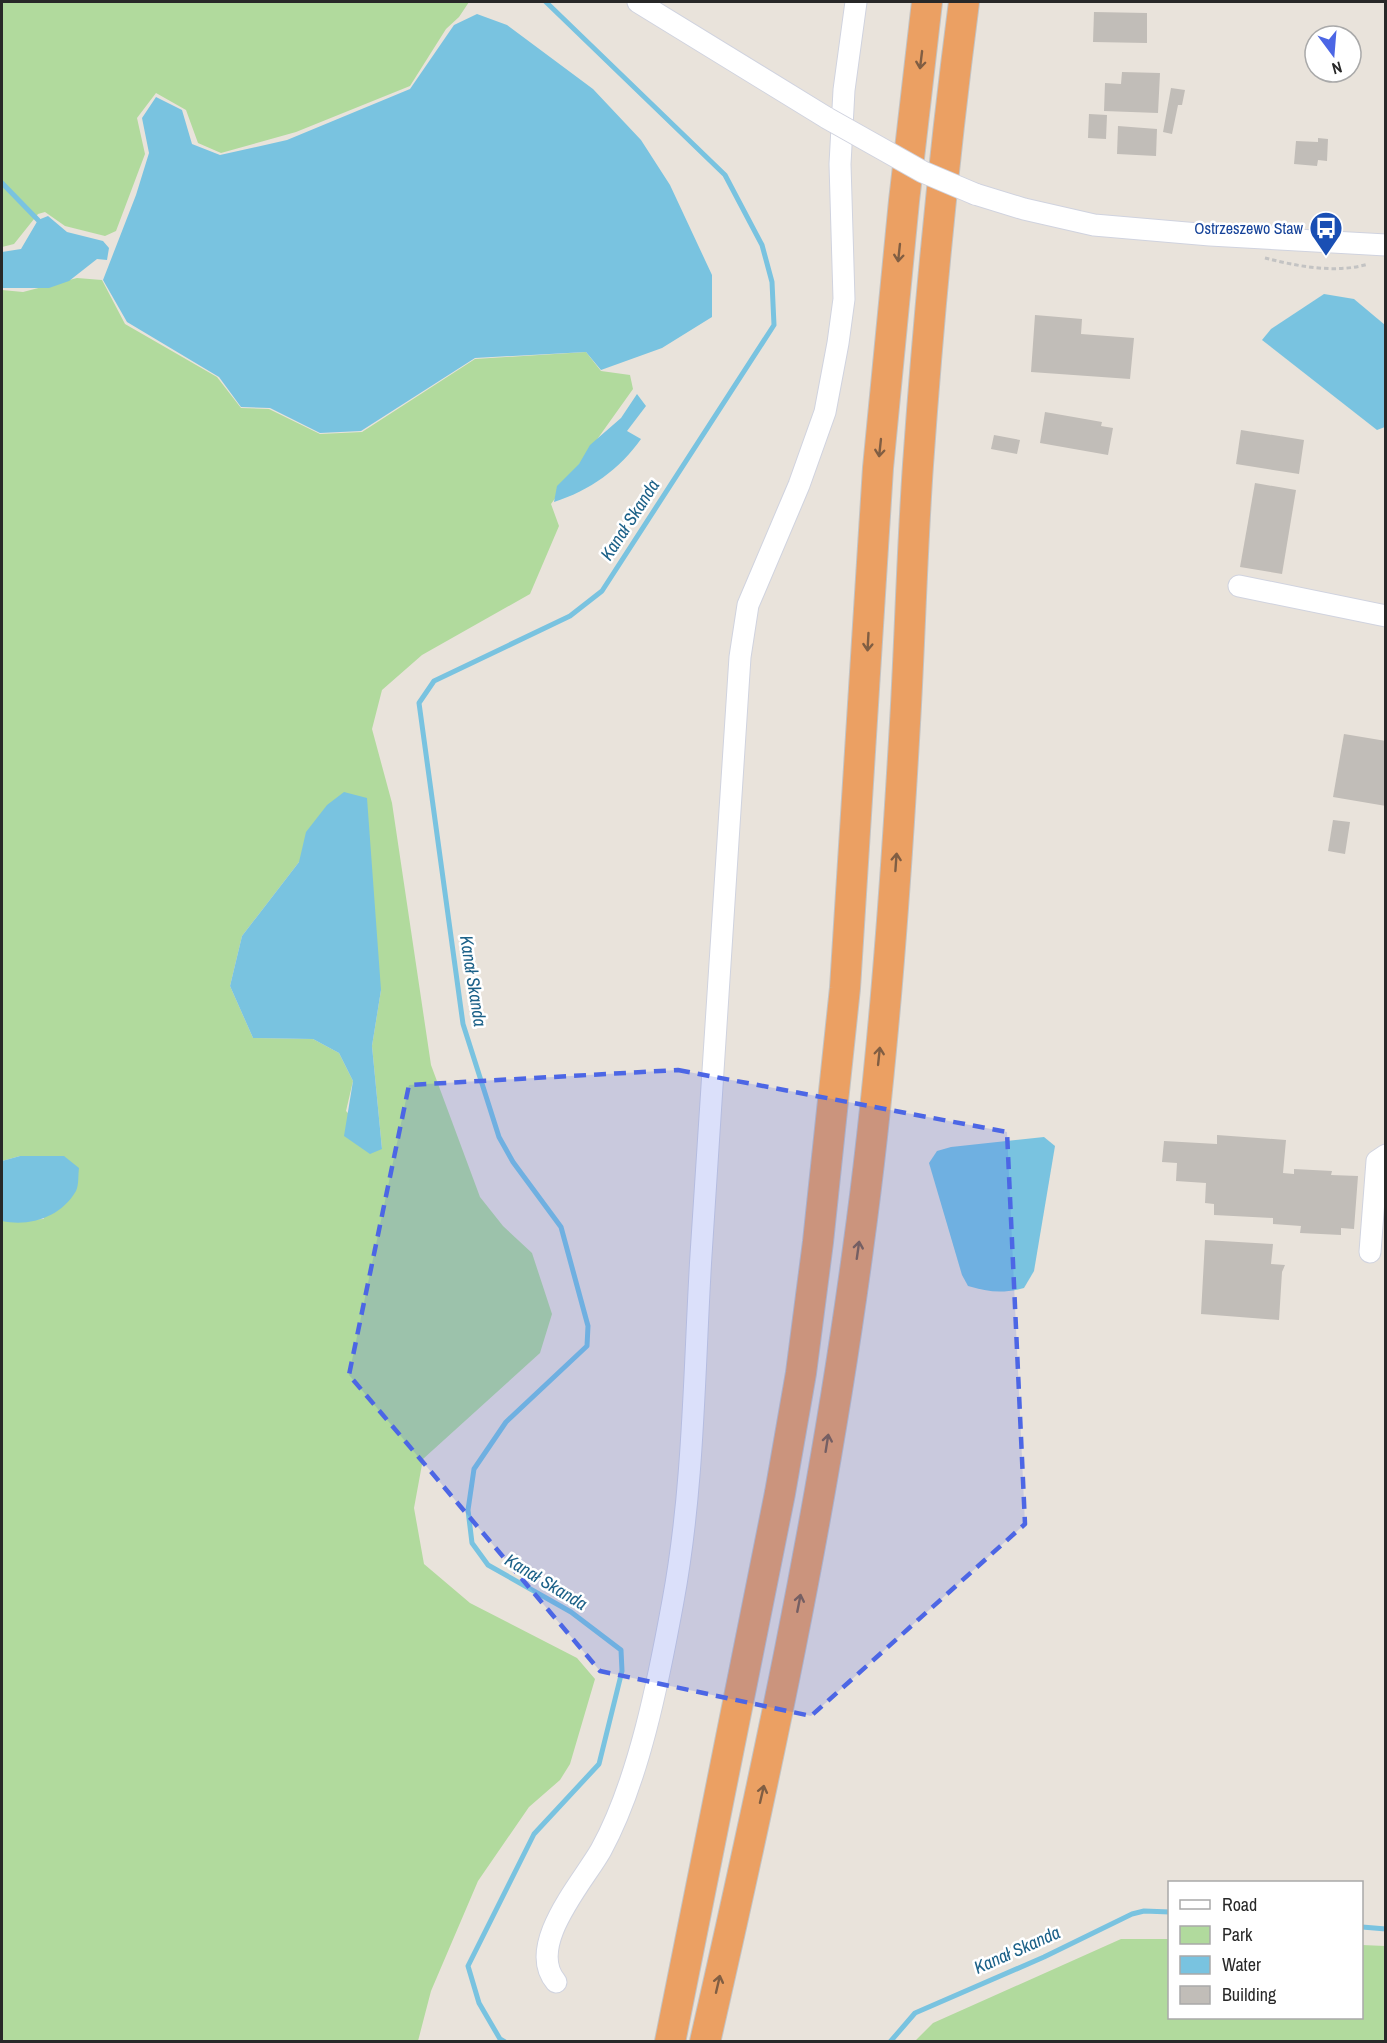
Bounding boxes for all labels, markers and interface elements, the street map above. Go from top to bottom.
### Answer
north arrow [1303,24,1363,84]
one-way arrow [915,49,926,69]
text: N [1330,57,1345,80]
bus stop icon: Ostrzeszewo Staw [1308,210,1344,257]
place label: Ostrzeszewo Staw [1194,217,1304,239]
one-way arrow [893,243,904,263]
one-way arrow [874,437,885,457]
water label: Kanał Skanda [594,474,665,565]
one-way arrow [862,632,873,652]
one-way arrow [890,852,901,872]
water label: Kanał Skanda [454,934,493,1028]
one-way arrow [874,1047,885,1067]
one-way arrow [853,1241,864,1260]
one-way arrow [822,1433,833,1453]
water label: Kanał Skanda [500,1547,592,1616]
one-way arrow [794,1594,805,1613]
one-way arrow [756,1785,768,1804]
legend [1168,1881,1363,2019]
text: Road [1222,1892,1257,1917]
water label: Kanał Skanda [970,1919,1064,1980]
text: Park [1222,1922,1253,1947]
text: Water [1222,1952,1261,1977]
one-way arrow [713,1975,724,1995]
text: Building [1222,1982,1277,2007]

